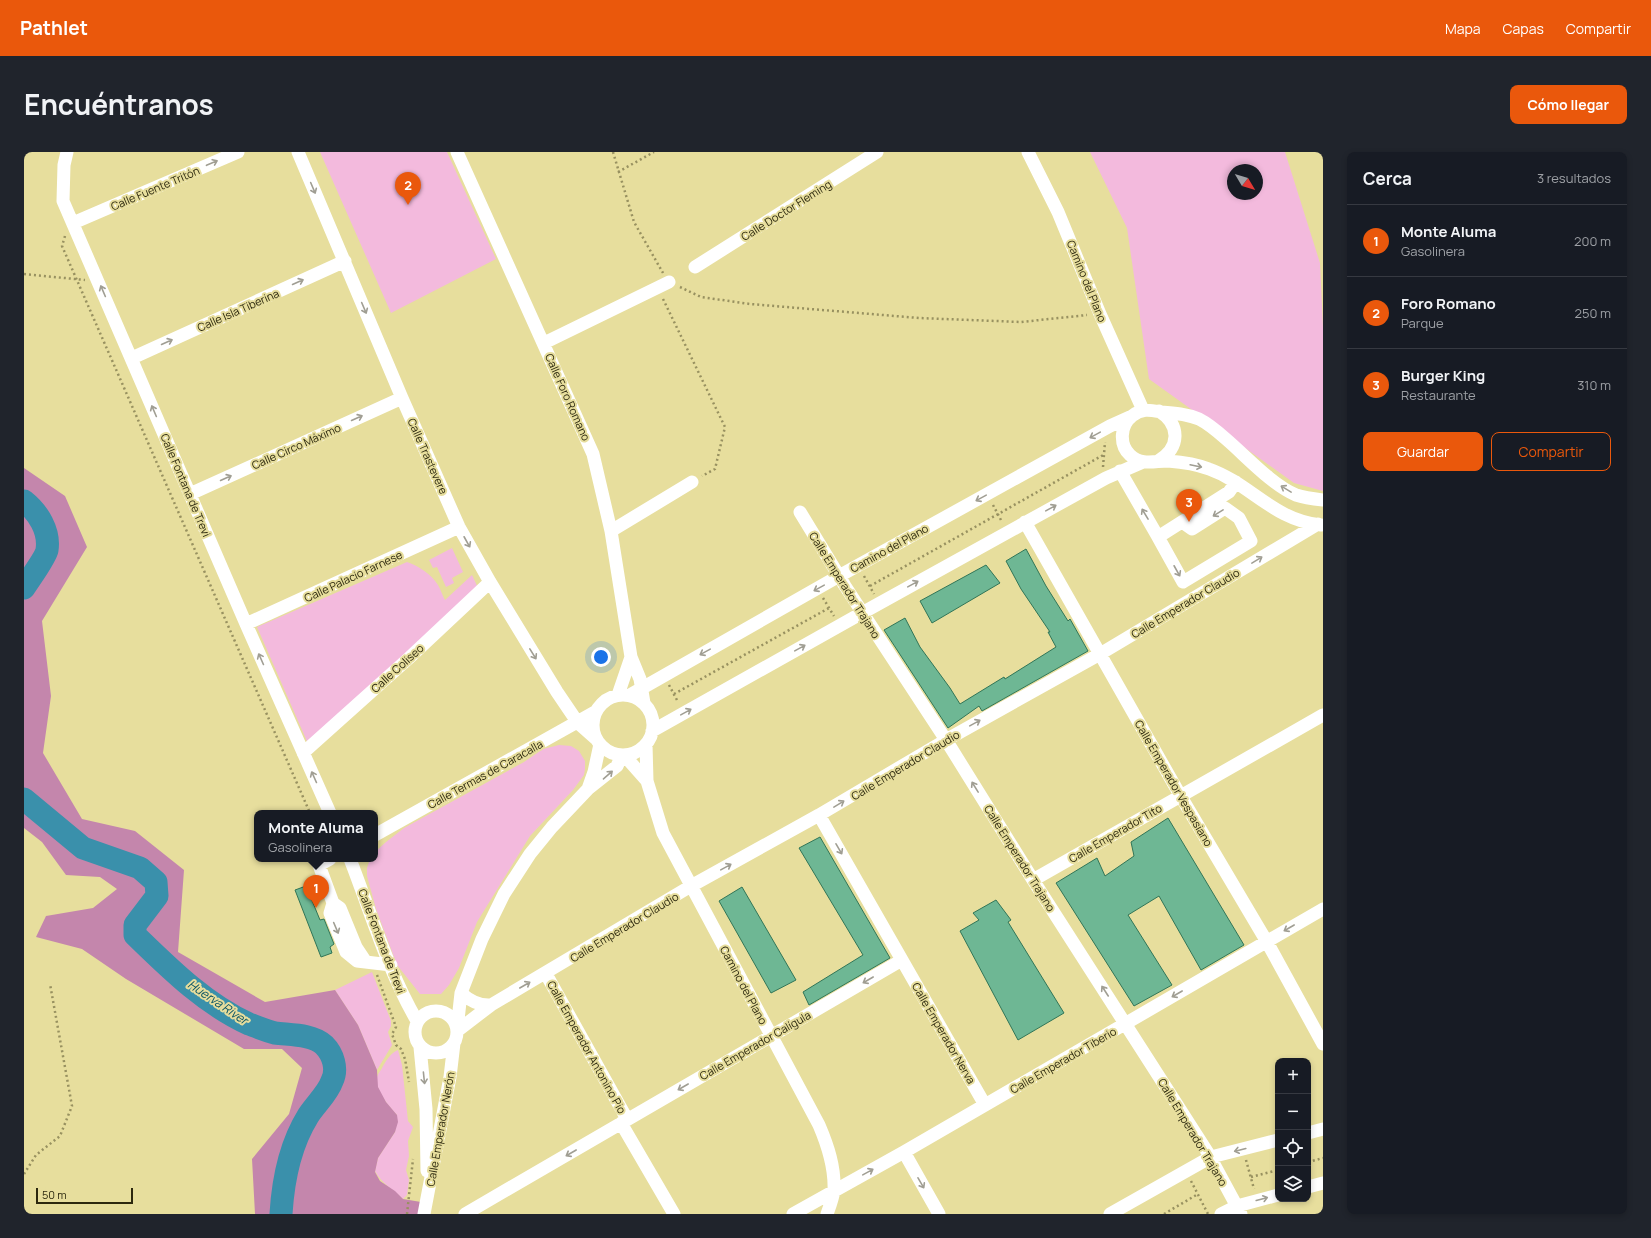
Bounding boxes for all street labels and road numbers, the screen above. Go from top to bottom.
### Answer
street label: Calle Fuente Tritón [108,162,202,214]
street label: Calle Doctor Fleming [738,176,834,244]
street label: Camino del Plano [1064,238,1110,325]
street label: Calle Isla Tiberina [195,285,281,335]
street label: Calle Foro Romano [542,351,594,443]
street label: Calle Trastevere [404,416,452,497]
street label: Calle Circo Máximo [249,419,343,472]
street label: Calle Fontana de Trevi [157,431,215,539]
street label: Camino del Plano [847,520,931,576]
street label: Calle Emperador Trajano [806,529,884,642]
street label: Calle Palacio Farnese [301,546,405,605]
street label: Calle Emperador Claudio [1128,564,1242,641]
street label: Calle Coliseo [367,640,427,696]
street label: Calle Emperador Vespasiano [1132,717,1217,849]
street label: Calle Emperador Claudio [848,726,962,803]
street label: Calle Termas de Caracalla [425,736,545,812]
street label: Calle Emperador Tito [1066,800,1165,866]
street label: Calle Emperador Trajano [981,802,1059,915]
street label: Calle Fontana de Trevi [355,887,409,995]
street label: Calle Emperador Claudio [567,888,681,965]
street label: Camino del Plano [717,943,771,1027]
street label: Calle Emperador Antonino Pio [544,978,630,1116]
street label: Calle Emperador Nerva [909,980,979,1086]
street label: Calle Emperador Calígula [697,1007,813,1083]
street label: Calle Emperador Tiberio [1007,1023,1119,1097]
street label: Calle Emperador Nerón [423,1070,457,1188]
street label: Calle Emperador Trajano [1155,1075,1231,1189]

